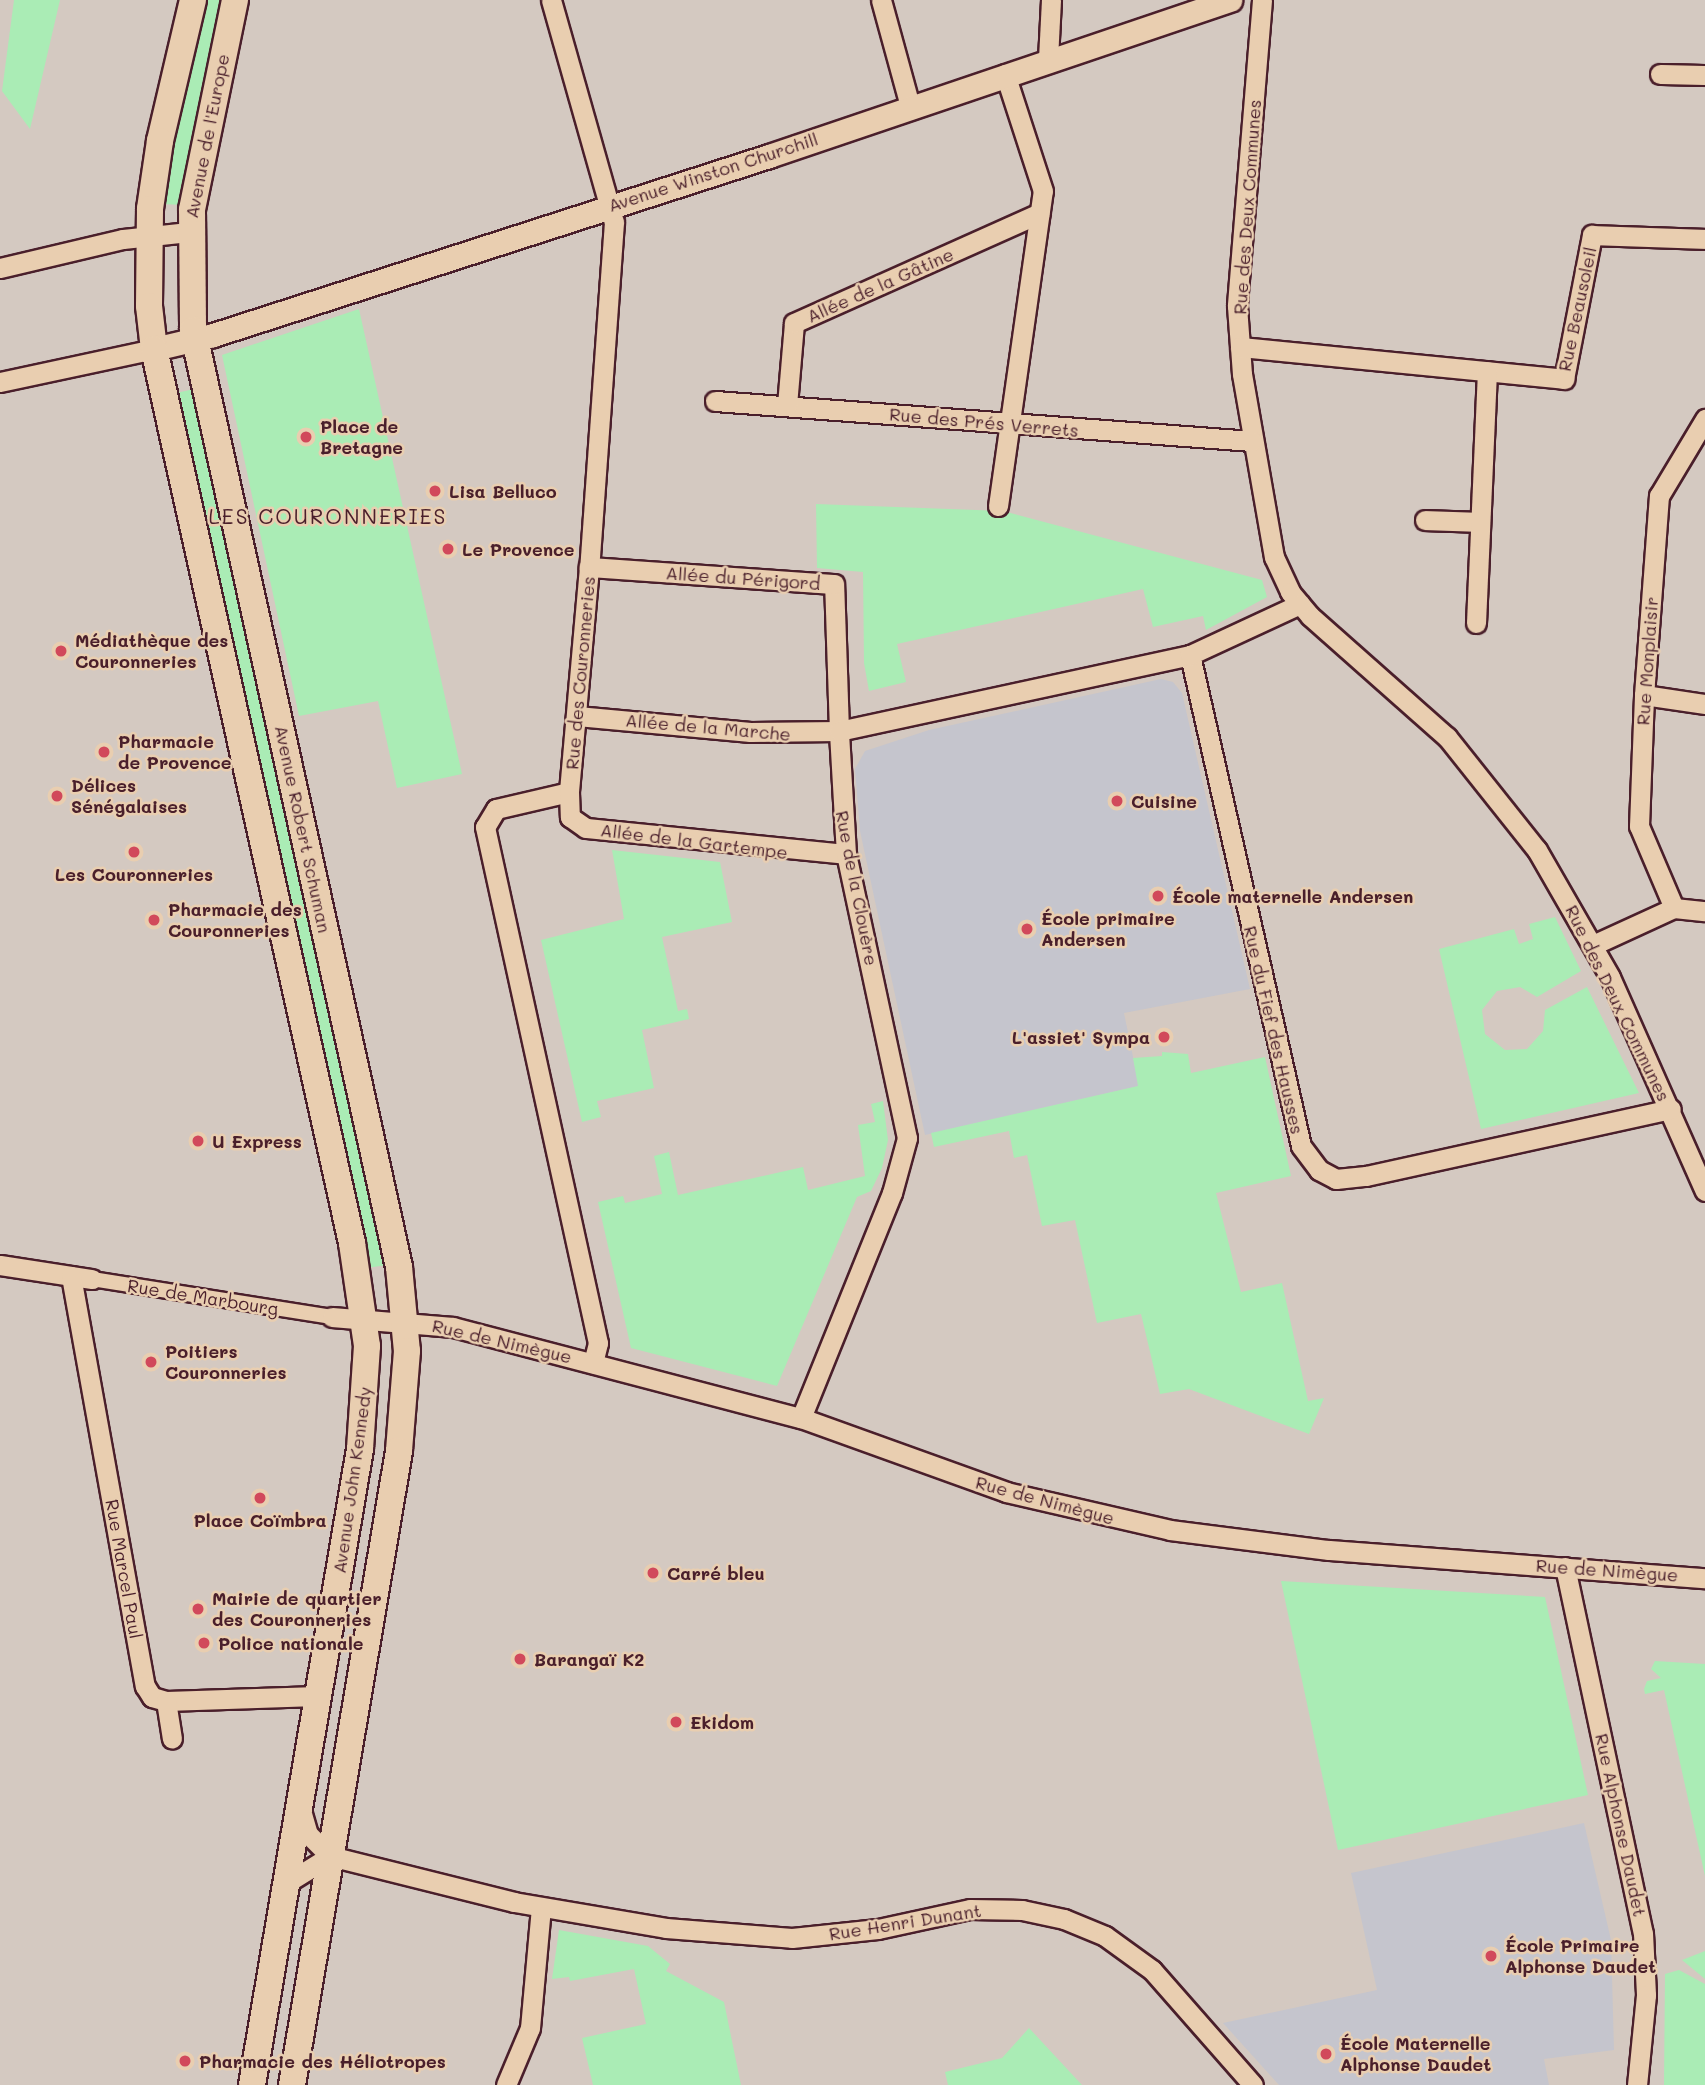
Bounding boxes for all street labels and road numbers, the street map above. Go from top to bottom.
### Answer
street label: Avenue de l'Europe [180,52,234,220]
street label: Rue des Deux Communes [1229,99,1265,315]
street label: Avenue Winston Churchill [605,128,821,216]
street label: Allée de la Gâtine [803,243,957,327]
street label: Rue Beausoleil [1553,245,1601,373]
street label: Rue des Prés Verrets [888,403,1080,441]
street label: Allée du Périgord [665,562,821,594]
street label: Rue des Couronneries [561,575,599,771]
street label: Rue Monplaisir [1632,596,1662,726]
street label: Allée de la Marche [624,709,792,745]
street label: Avenue Robert Schuman [270,723,336,935]
street label: Rue de la Clouère [831,809,883,967]
street label: Allée de la Gartempe [599,819,789,863]
street label: Rue des Deux Communes [1561,901,1675,1105]
street label: Rue du Fief des Hausses [1240,924,1308,1136]
street label: Rue de Marbourg [126,1274,280,1320]
street label: Rue de Nimègue [430,1314,574,1368]
street label: Avenue John Kennedy [328,1385,376,1575]
street label: Rue de Nimègue [973,1471,1117,1529]
street label: Rue Marcel Paul [101,1497,147,1641]
street label: Rue de Nimègue [1535,1554,1679,1586]
street label: Rue Alphonse Daudet [1591,1731,1651,1919]
street label: Rue Henri Dunant [827,1899,983,1945]

